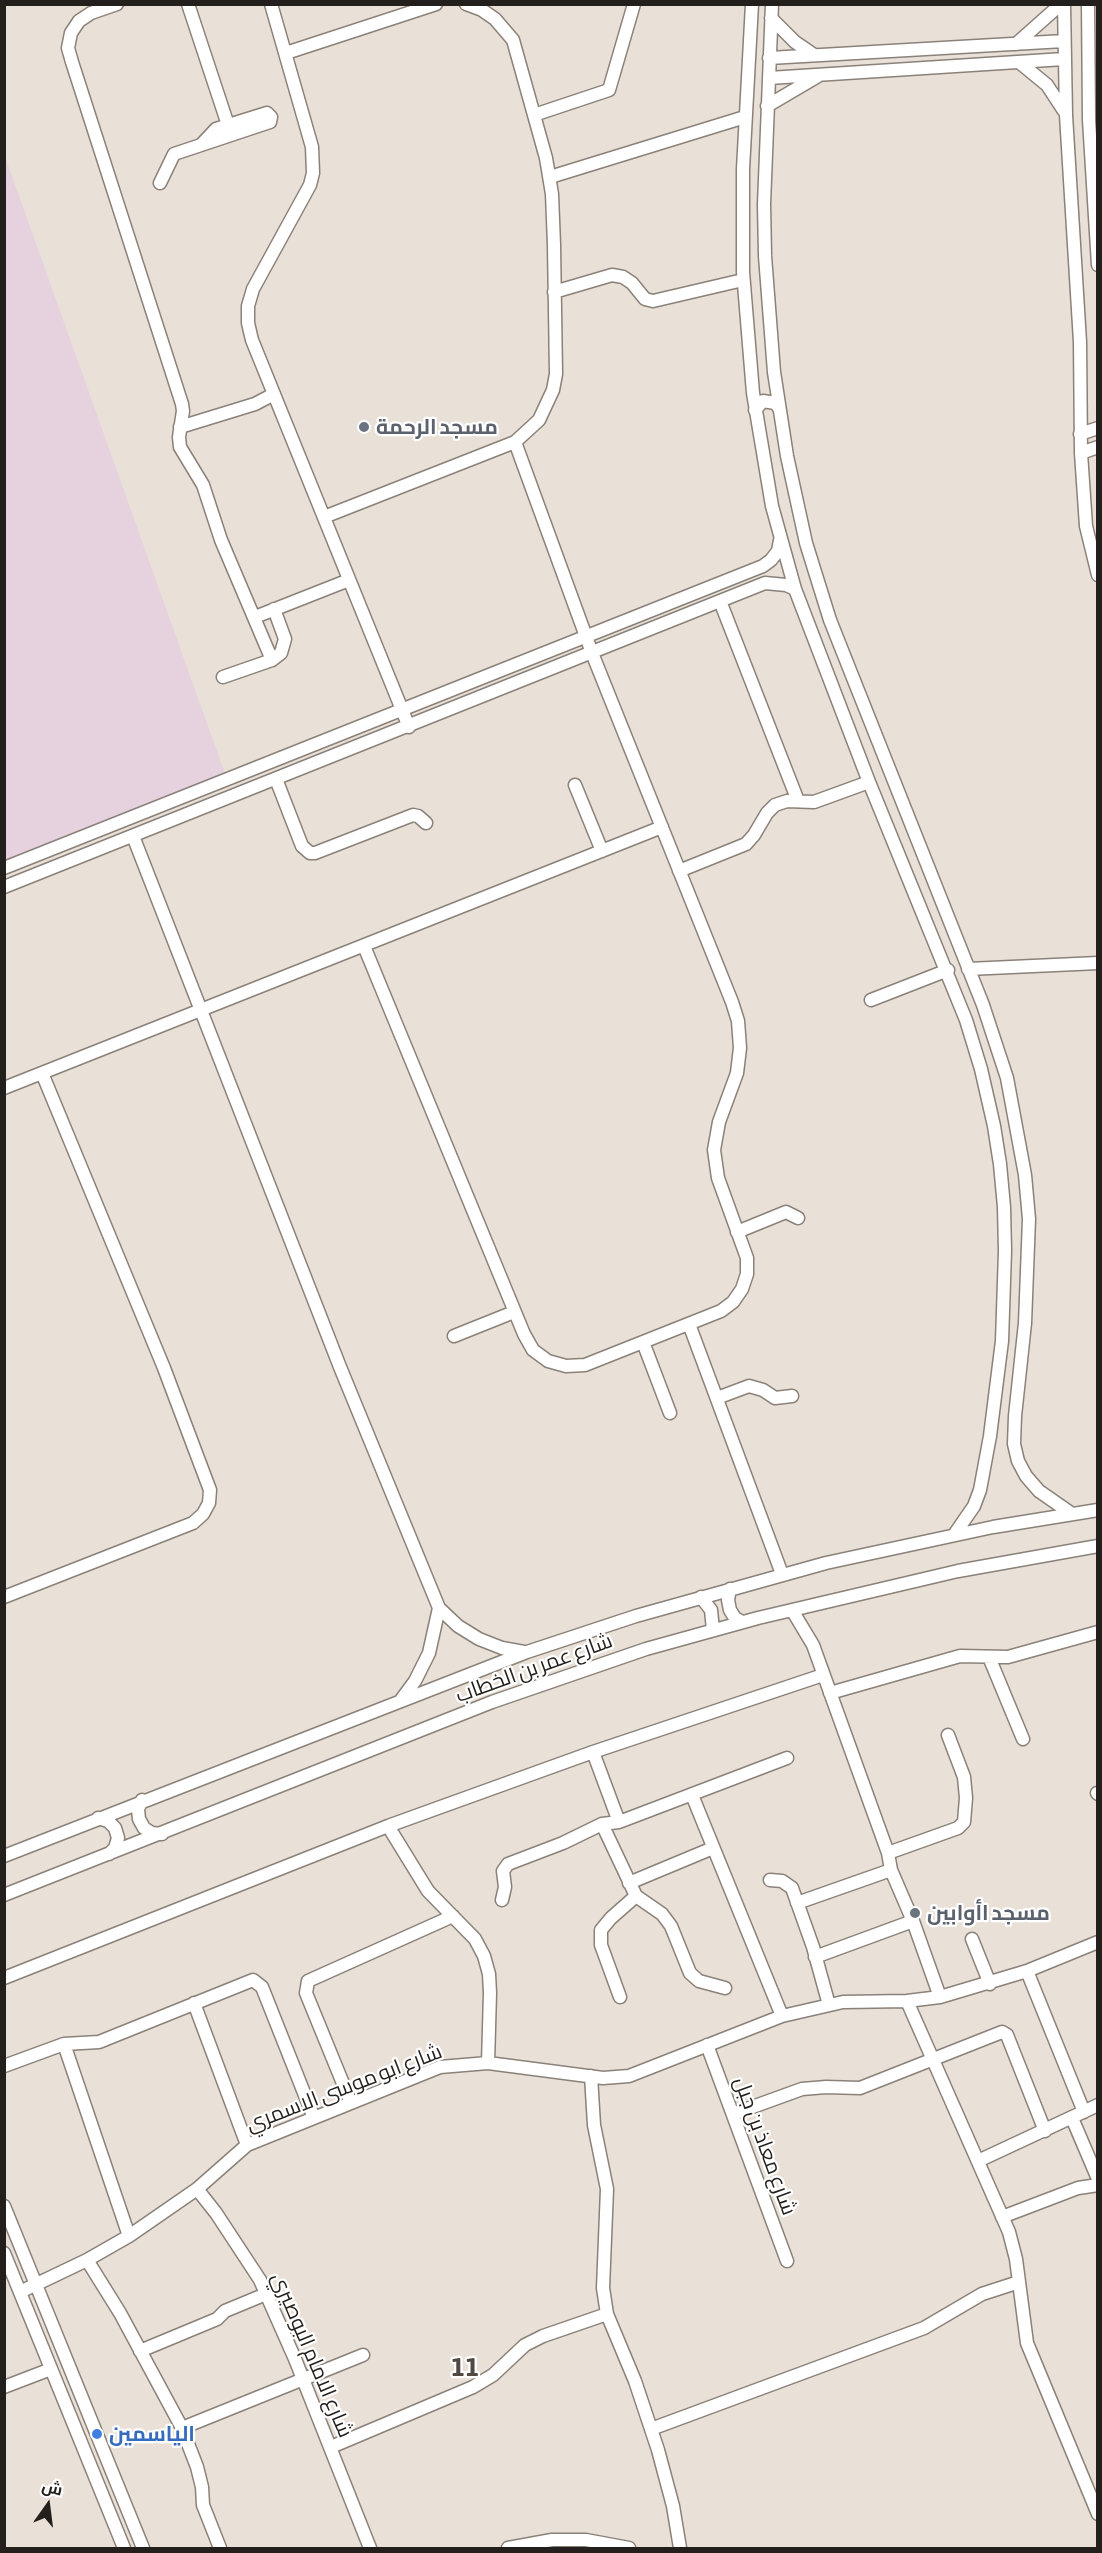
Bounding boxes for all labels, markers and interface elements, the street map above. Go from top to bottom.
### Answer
place label: مسجد الرحمة [376,414,498,440]
marker: مسجد الرحمة [357,420,371,434]
street label: شارع عمر بن الخطاب [452,1628,616,1708]
place label: مسجد اأوابين [927,1900,1050,1926]
marker: مسجد اأوابين [908,1906,922,1920]
street label: شارع ابو موسى الاسمري [242,2039,446,2137]
street label: شارع معاذ بن جبل [728,2073,802,2219]
street label: شارع الامام البوصيري [266,2269,358,2441]
district label: 11 [452,2351,480,2383]
place label: الياسمين [109,2421,195,2447]
marker: الياسمين [90,2427,104,2441]
north arrow [18,2475,78,2535]
text: ش [40,2476,64,2499]

